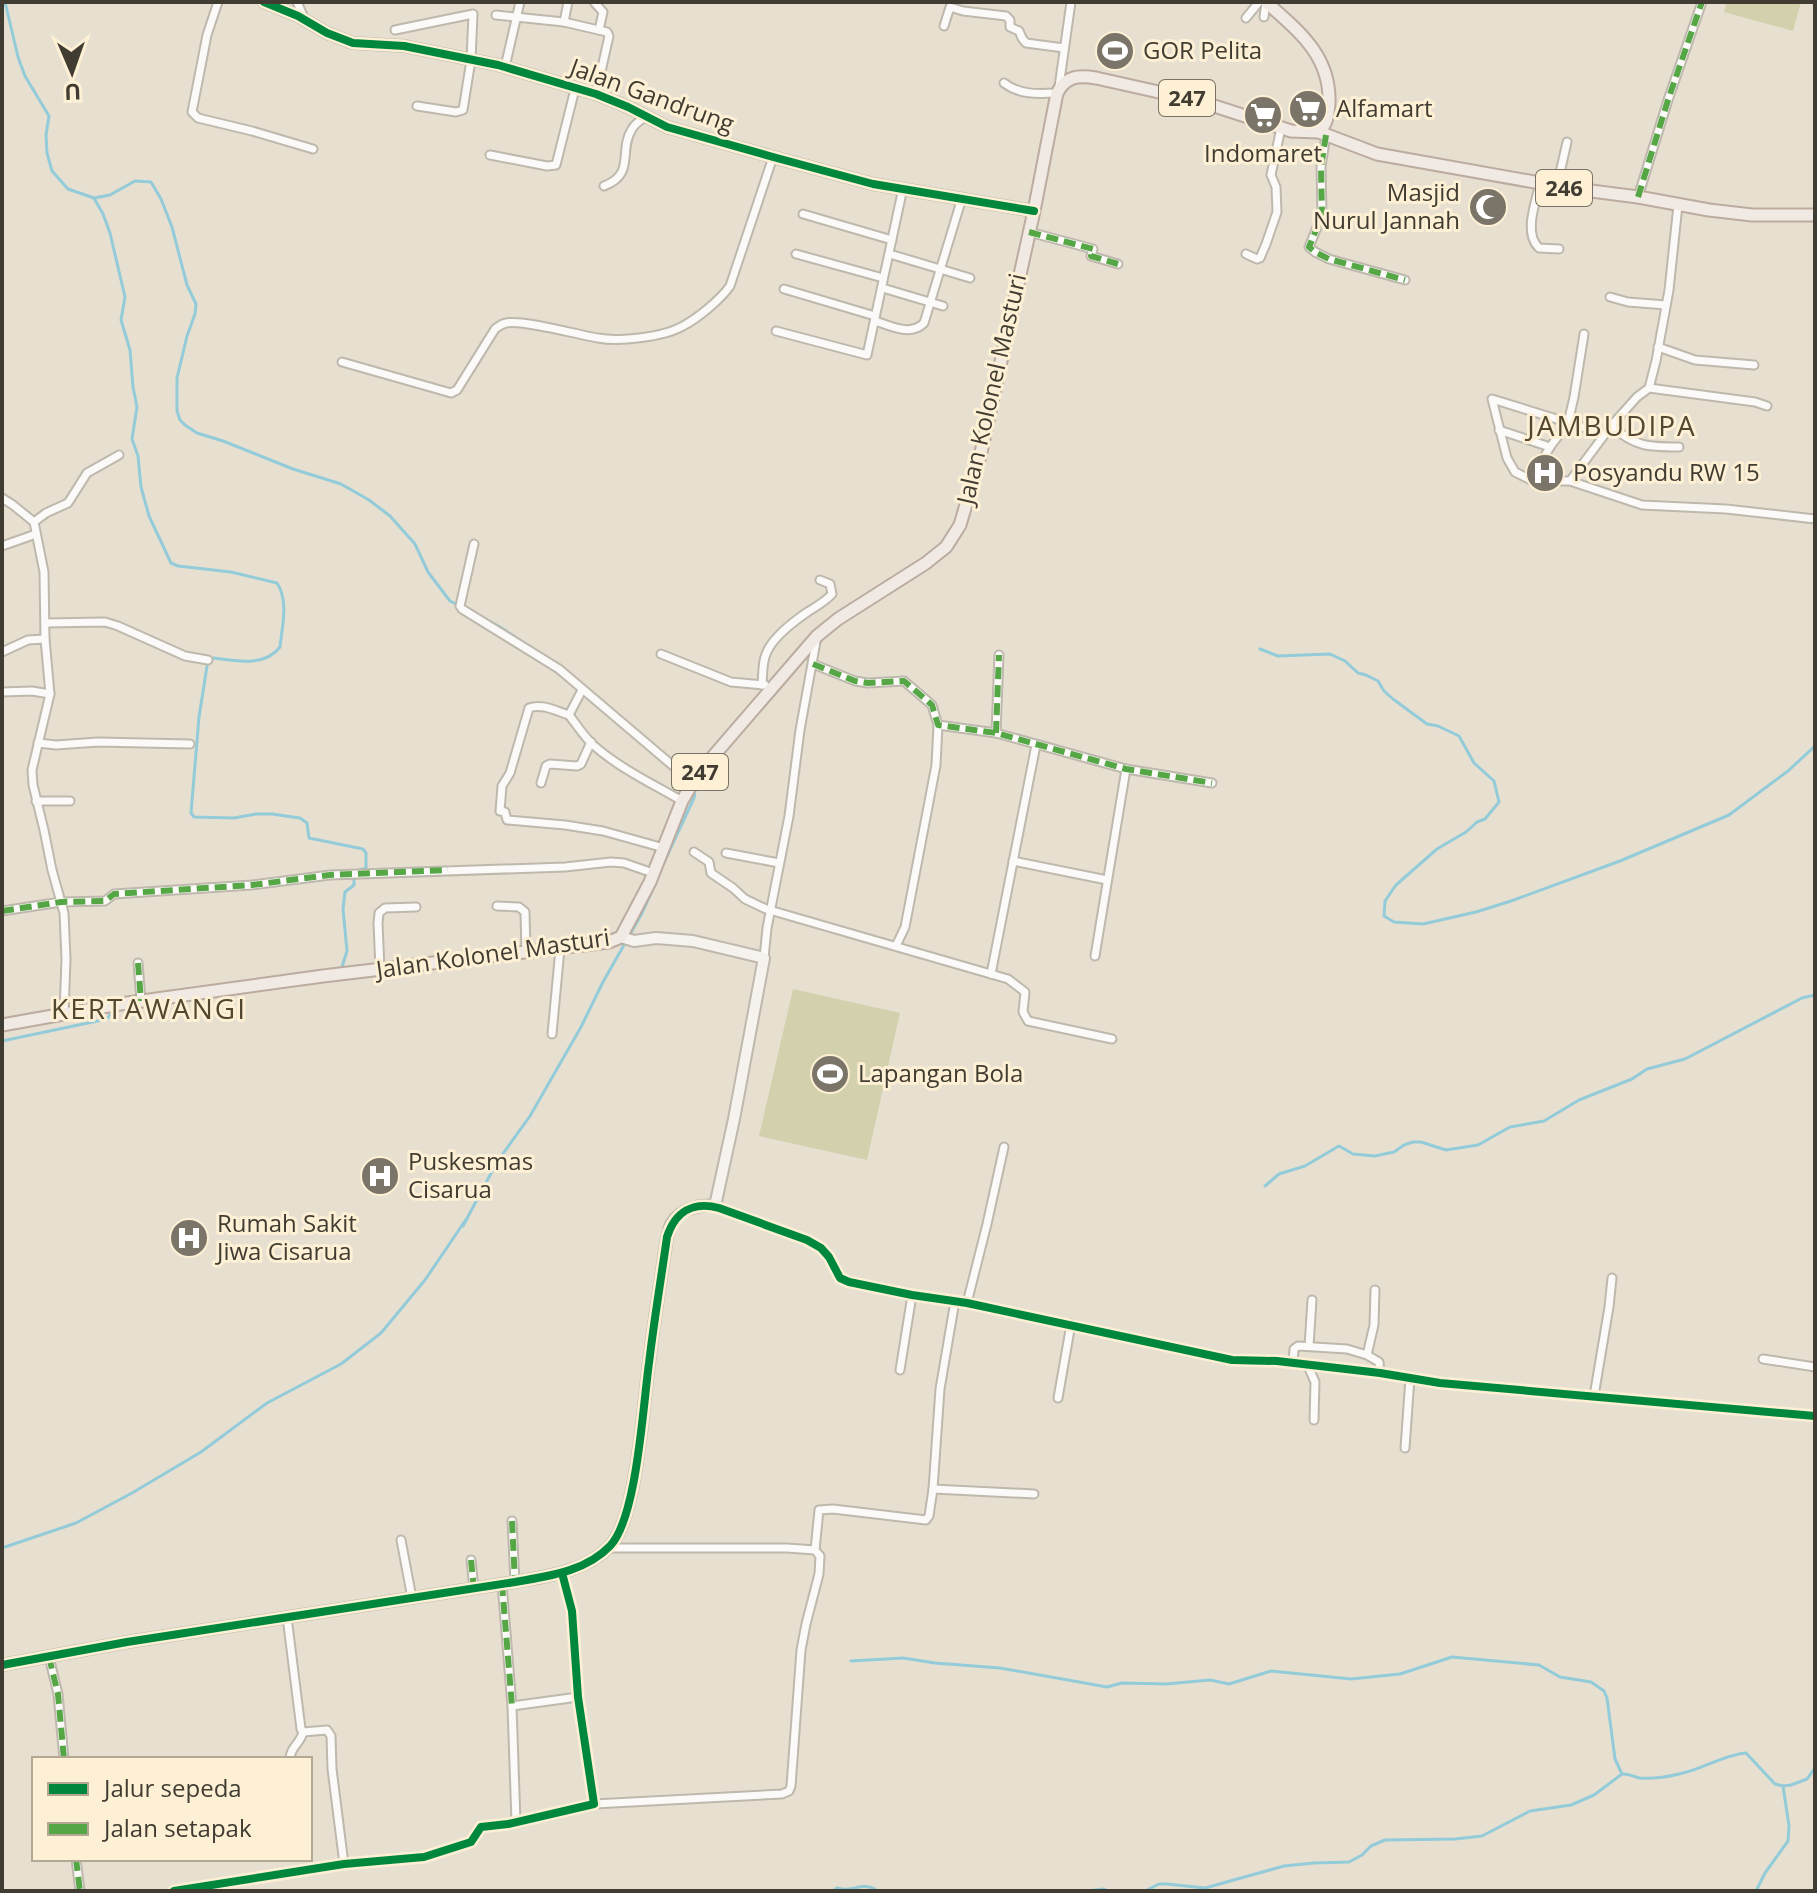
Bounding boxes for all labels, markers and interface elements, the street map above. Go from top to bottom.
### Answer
sports icon: GOR Pelita [1094,30,1136,72]
north arrow [32,32,112,112]
place label: GOR Pelita [1143,33,1262,66]
street label: Jalan Gandrung [564,49,739,140]
text: U [64,78,82,108]
road number: 247 [1159,80,1215,116]
supermarket icon: Alfamart [1287,88,1329,130]
place label: Alfamart [1336,91,1433,124]
supermarket icon: Indomaret [1242,94,1284,136]
place label: Indomaret [1204,136,1322,169]
road number: 246 [1536,170,1592,206]
place label: Masjid Nurul Jannah [1313,175,1460,236]
mosque icon: Masjid Nurul Jannah [1467,186,1509,228]
street label: Jalan Kolonel Masturi [947,270,1033,509]
district label: JAMBUDIPA [1524,406,1697,444]
hospital icon: Posyandu RW 15 [1524,452,1566,494]
place label: Posyandu RW 15 [1573,455,1760,488]
road number: 247 [672,754,728,790]
street label: Jalan Kolonel Masturi [372,920,612,986]
district label: KERTAWANGI [51,989,247,1027]
sports icon: Lapangan Bola [809,1053,851,1095]
place label: Lapangan Bola [858,1056,1023,1089]
place label: Puskesmas Cisarua [408,1144,533,1205]
hospital icon: Puskesmas Cisarua [359,1155,401,1197]
place label: Rumah Sakit Jiwa Cisarua [215,1206,357,1267]
hospital icon: Rumah Sakit Jiwa Cisarua [168,1217,210,1259]
legend [32,1757,312,1861]
text: Jalur sepeda [102,1771,242,1804]
text: Jalan setapak [102,1811,252,1844]

